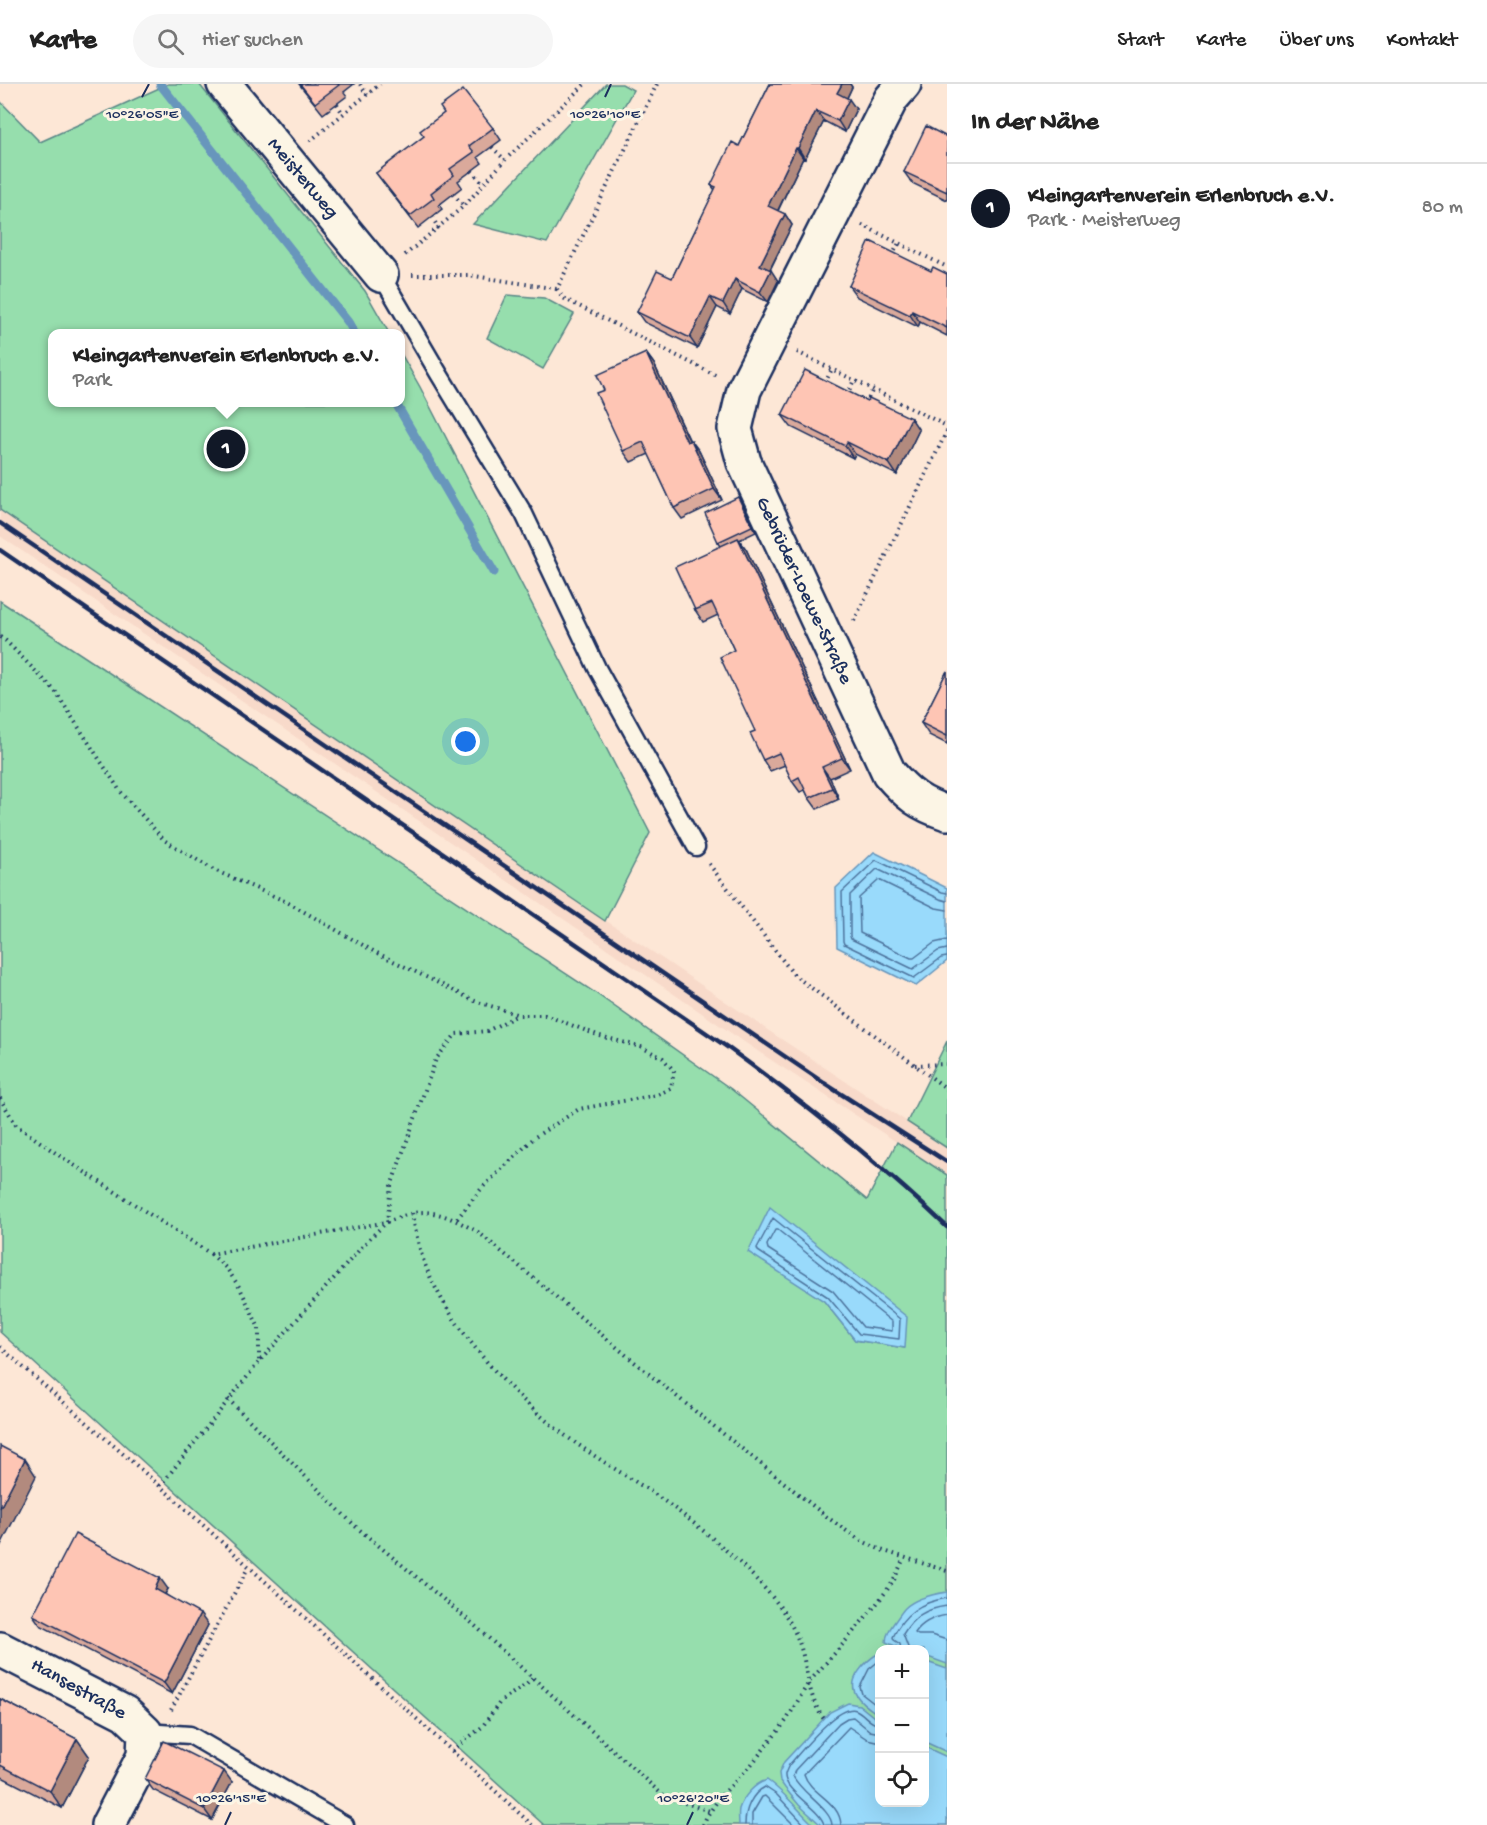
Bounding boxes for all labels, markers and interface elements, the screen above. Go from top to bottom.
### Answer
search box [133,14,553,68]
text: Karte [30,25,97,58]
icon: search [154,25,187,58]
text: Hier suchen [202,28,303,54]
text: Start [1117,29,1163,54]
text: Karte [1196,29,1246,54]
text: Über uns [1279,29,1353,54]
text: Kontakt [1386,29,1457,54]
text: 10°26'05"E [105,106,179,124]
text: 10°26'10"E [569,106,641,124]
text: In der Nähe [971,108,1099,139]
street label: Meisterweg [261,134,343,224]
text: Kleingartenverein Erlenbruch e.V. [1028,184,1335,210]
text: 1 [986,197,995,220]
text: 80 m [1422,197,1463,220]
text: Park · Meisterweg [1028,210,1181,233]
popup [48,329,405,407]
text: Kleingartenverein Erlenbruch e.V. [73,344,380,370]
text: Park [73,370,111,393]
pin: 1 [206,426,246,472]
street label: Gebrüder-Loewe-Straße [750,494,857,689]
your location [451,727,480,756]
map controls [875,1645,929,1807]
button: + [875,1645,929,1699]
street label: Hansestraße [26,1654,130,1726]
button: − [875,1699,929,1753]
button: locate [875,1753,929,1807]
text: 10°26'15"E [195,1790,266,1808]
text: 10°26'20"E [656,1790,729,1808]

